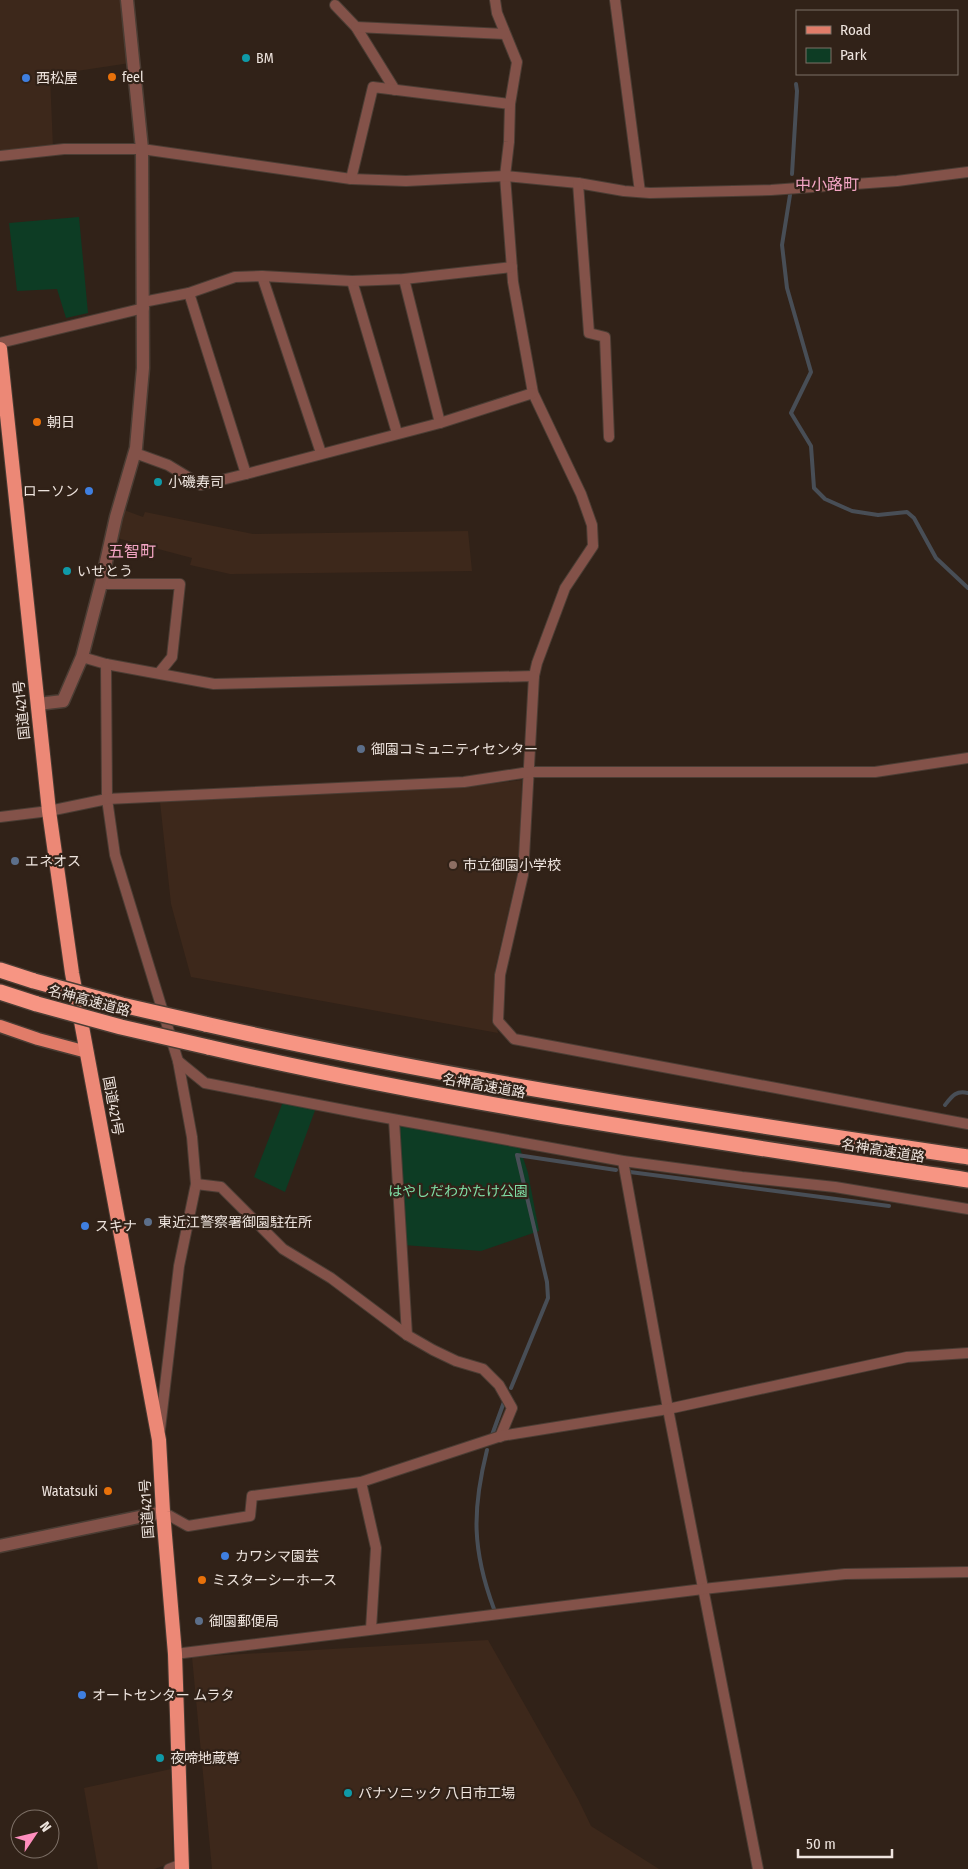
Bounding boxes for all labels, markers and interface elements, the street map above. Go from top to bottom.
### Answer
legend [796,10,958,75]
text: Road [840,21,871,39]
text: Park [840,46,867,64]
place label: BM [256,50,274,67]
marker: BM [240,52,252,64]
place label: feel [122,69,144,86]
place label: 西松屋 [36,70,78,87]
marker: feel [106,71,118,83]
marker: 西松屋 [20,72,32,84]
district label: 中小路町 [795,175,859,194]
place label: 朝日 [47,414,75,431]
marker: 朝日 [31,416,43,428]
place label: 小磯寿司 [168,474,224,491]
marker: 小磯寿司 [152,476,164,488]
place label: ローソン [23,483,79,500]
marker: ローソン [83,485,95,497]
district label: 五智町 [108,542,156,561]
place label: いせとう [77,563,133,580]
marker: いせとう [61,565,73,577]
street label: 国道421号 [10,679,34,741]
place label: 御園コミュニティセンター [371,741,538,758]
marker: 御園コミュニティセンター [355,743,367,755]
place label: エネオス [25,853,81,870]
marker: エネオス [9,855,21,867]
place label: 市立御園小学校 [463,857,561,874]
marker: 市立御園小学校 [447,859,459,871]
street label: 名神高速道路 [46,982,132,1020]
street label: 名神高速道路 [441,1070,527,1102]
street label: 国道421号 [99,1075,127,1137]
street label: 名神高速道路 [840,1136,926,1166]
park label: はやしだわかたけ公園 [388,1183,528,1200]
place label: 東近江警察署御園駐在所 [158,1214,312,1231]
marker: 東近江警察署御園駐在所 [142,1216,154,1228]
place label: スキナ [95,1218,137,1235]
marker: スキナ [79,1220,91,1232]
street label: 国道421号 [136,1479,158,1539]
place label: Watatsuki [42,1483,98,1500]
marker: Watatsuki [102,1485,114,1497]
place label: カワシマ園芸 [235,1548,319,1565]
marker: カワシマ園芸 [219,1550,231,1562]
place label: ミスターシーホース [212,1572,337,1589]
marker: ミスターシーホース [196,1574,208,1586]
place label: 御園郵便局 [209,1613,279,1630]
marker: 御園郵便局 [193,1615,205,1627]
place label: オートセンター ムラタ [92,1687,235,1704]
marker: オートセンター ムラタ [76,1689,88,1701]
place label: 夜啼地蔵尊 [170,1750,240,1767]
marker: 夜啼地蔵尊 [154,1752,166,1764]
place label: パナソニック 八日市工場 [358,1785,515,1802]
marker: パナソニック 八日市工場 [342,1787,354,1799]
north arrow [10,1809,60,1859]
text: N [36,1819,55,1835]
scale bar [798,1826,892,1858]
text: 50 m [806,1835,836,1853]

